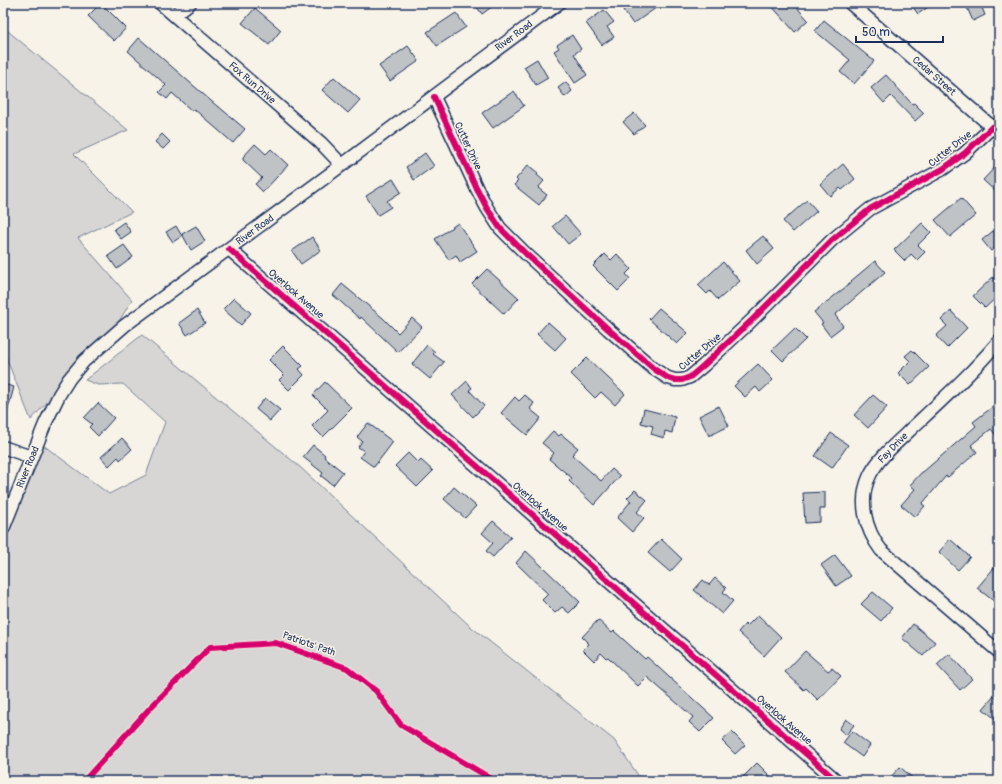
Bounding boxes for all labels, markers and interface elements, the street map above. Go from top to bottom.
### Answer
street label: River Road [493,18,535,54]
scale bar [856,18,943,44]
text: 50 m [862,25,890,40]
street label: Cedar Street [910,54,959,99]
street label: Fox Run Drive [226,59,278,107]
street label: Cutter Drive [452,120,484,172]
street label: Cutter Drive [926,128,974,170]
street label: River Road [234,212,276,248]
street label: Overlook Avenue [266,267,326,321]
street label: Cutter Drive [677,331,724,373]
street label: Fay Drive [876,430,911,466]
street label: River Road [14,444,42,490]
street label: Overlook Avenue [510,480,570,534]
street label: Patriots' Path [281,629,337,659]
street label: Overlook Avenue [754,693,814,747]

